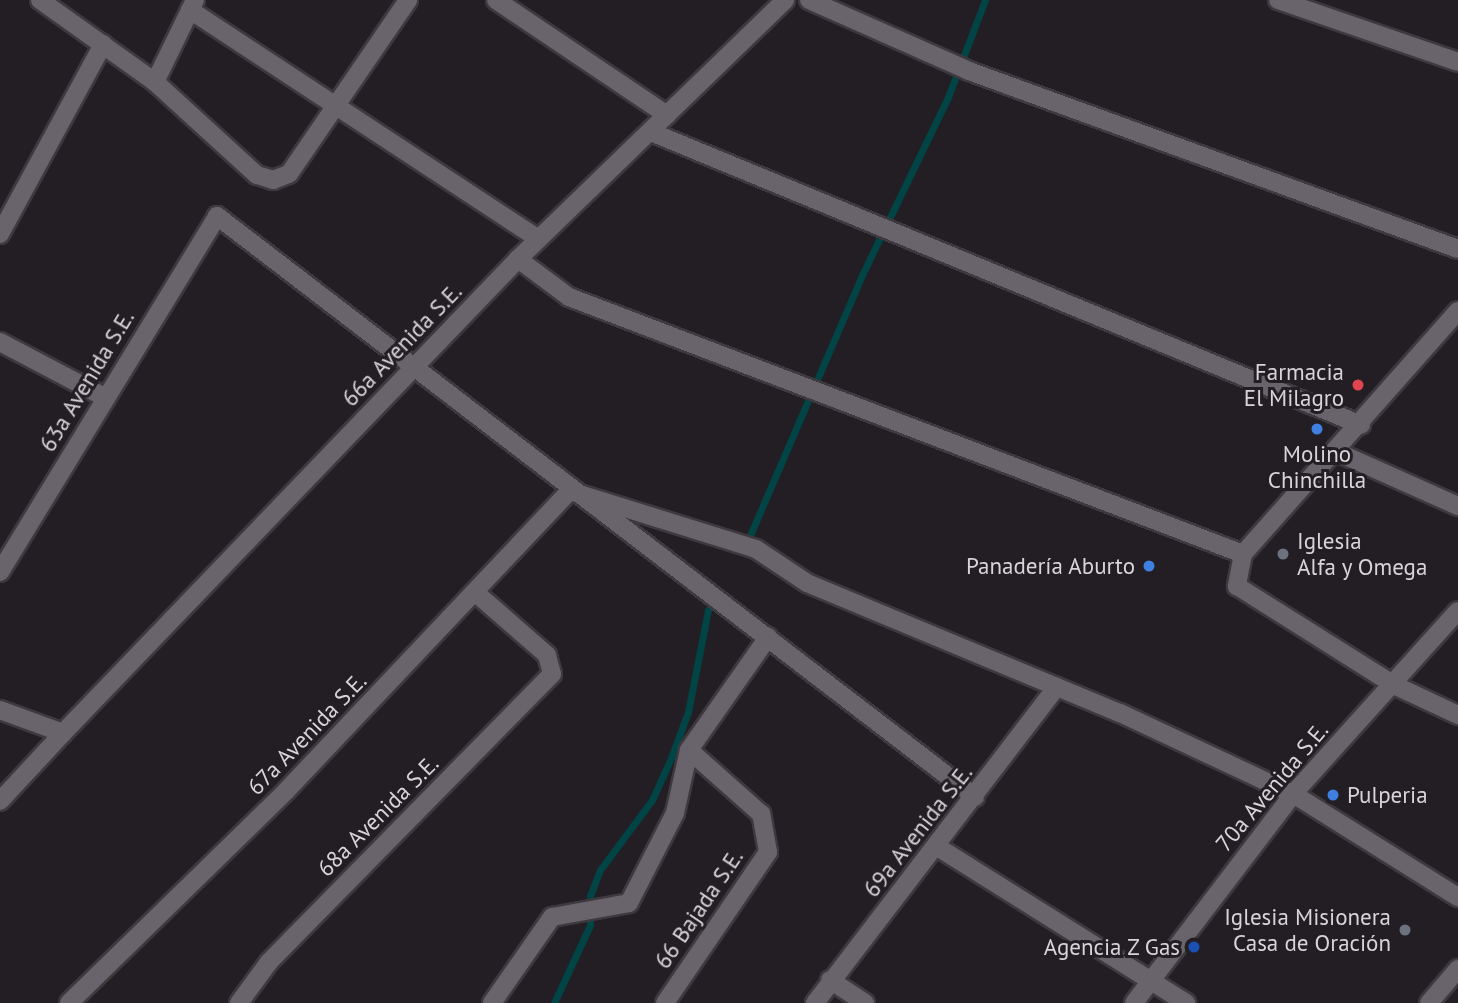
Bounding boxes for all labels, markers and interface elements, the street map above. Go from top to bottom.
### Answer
street label: 66a Avenida S.E. [336,278,468,412]
street label: 63a Avenida S.E. [34,305,140,457]
place label: Farmacia El Milagro [1244,358,1344,412]
marker: Farmacia El Milagro [1350,377,1366,393]
marker: Molino Chinchilla [1309,421,1325,437]
place label: Molino Chinchilla [1268,440,1366,494]
place label: Iglesia Alfa y Omega [1297,527,1429,581]
marker: Iglesia Alfa y Omega [1275,546,1291,562]
place label: Panadería Aburto [965,552,1135,580]
marker: Panadería Aburto [1141,558,1157,574]
street label: 67a Avenida S.E. [242,667,372,801]
street label: 70a Avenida S.E. [1210,717,1334,857]
street label: 68a Avenida S.E. [311,749,445,883]
street label: 69a Avenida S.E. [858,759,978,903]
place label: Pulperia [1347,781,1428,809]
marker: Pulperia [1325,787,1341,803]
street label: 66 Bajada S.E. [649,844,749,974]
place label: Iglesia Misionera Casa de Oración [1224,903,1391,957]
marker: Iglesia Misionera Casa de Oración [1397,922,1413,938]
place label: Agencia Z Gas [1042,933,1180,961]
marker: Agencia Z Gas [1186,939,1202,955]

